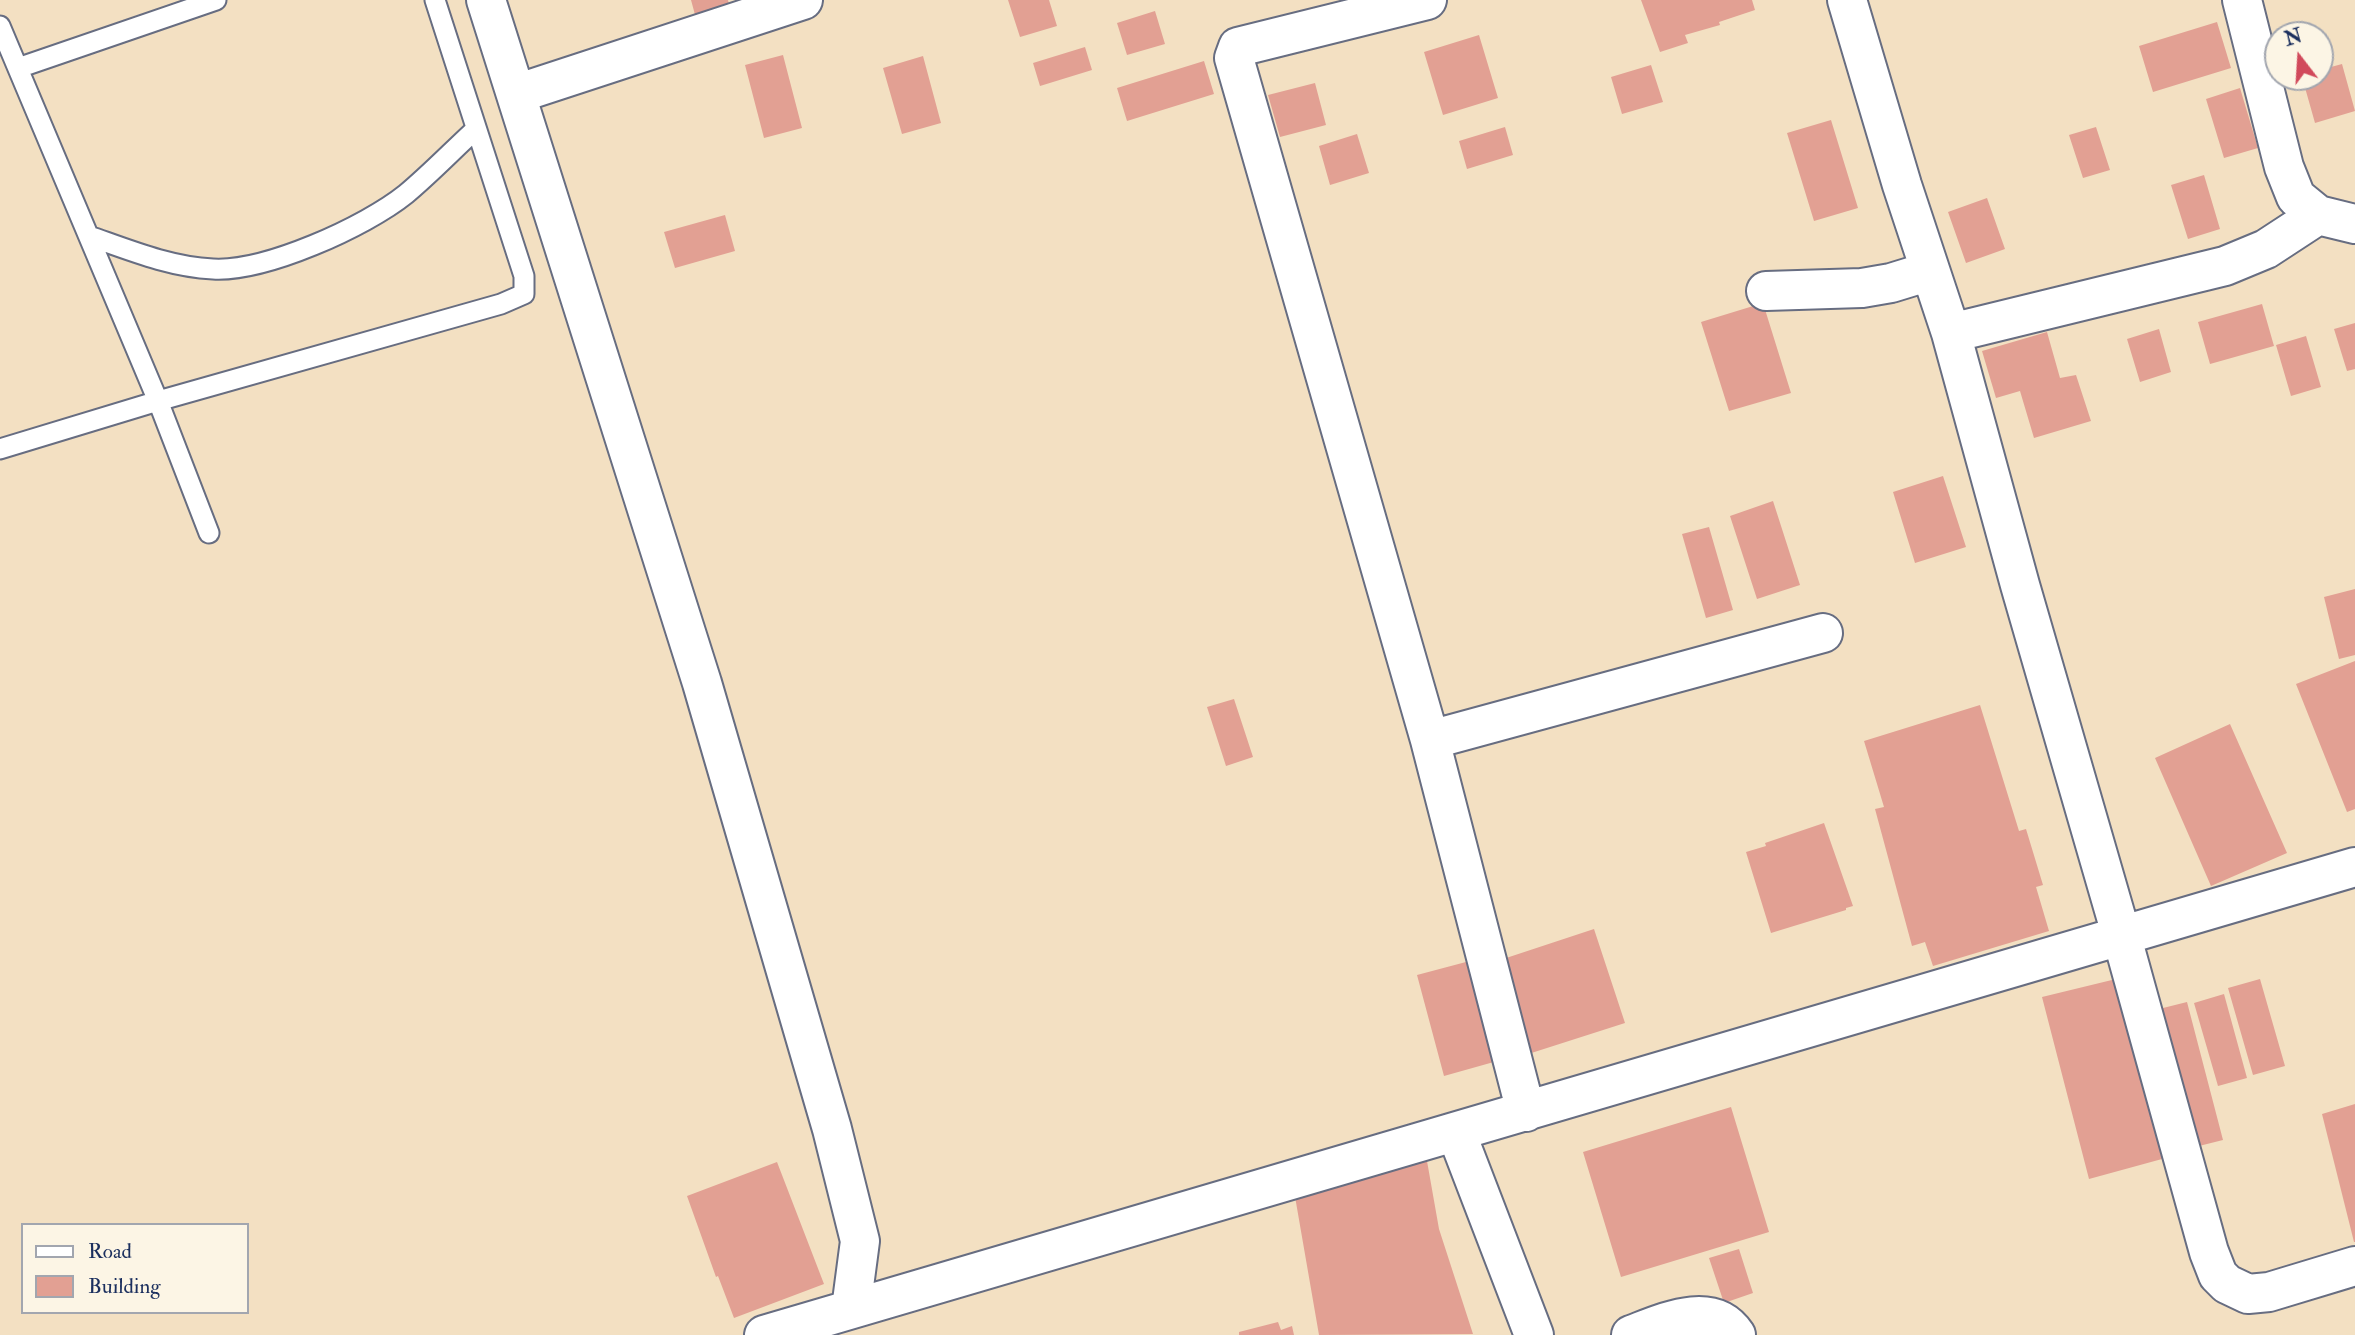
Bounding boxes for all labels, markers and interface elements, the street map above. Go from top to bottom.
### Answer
north arrow [2264,21,2334,91]
text: N [2282,24,2305,52]
legend [21,1223,248,1314]
text: Road [88,1238,132,1265]
text: Building [88,1273,161,1300]

